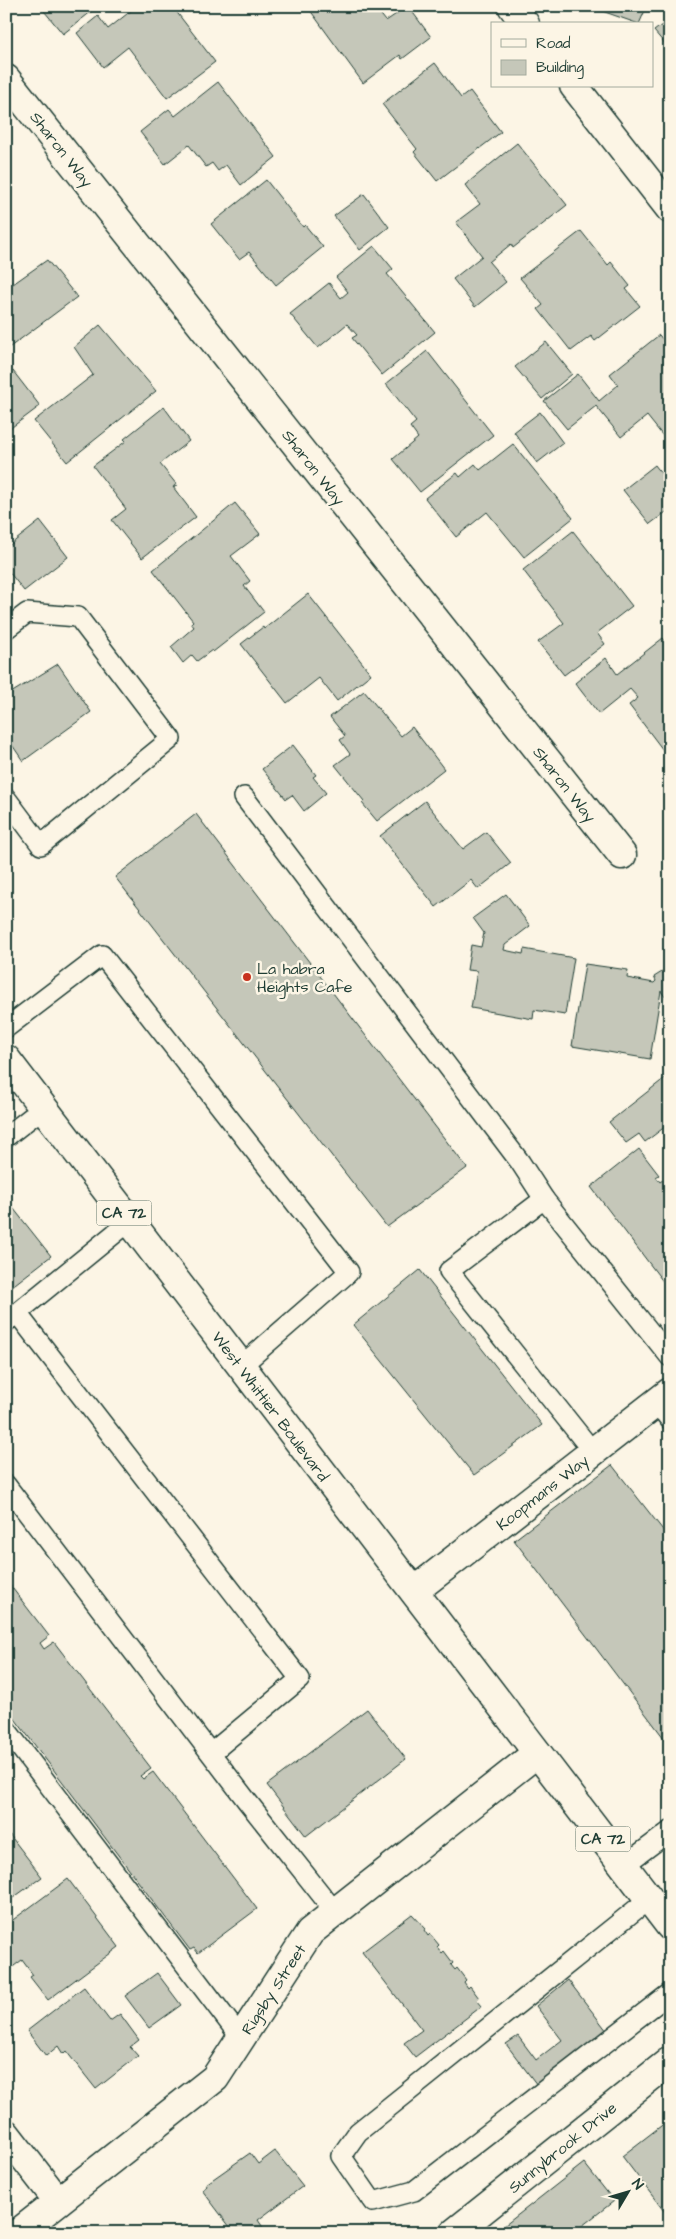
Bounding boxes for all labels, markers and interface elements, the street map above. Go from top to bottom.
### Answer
legend [491,22,654,88]
text: Road [536,33,571,54]
text: Building [536,57,584,79]
street label: Sharon Way [24,107,98,193]
street label: Sharon Way [276,425,350,511]
street label: Sharon Way [527,742,601,828]
place label: La habra Heights Cafe [257,958,353,999]
marker: La habra Heights Cafe [241,971,253,983]
road number: CA 72 [96,1200,152,1226]
street label: West Whittier Boulevard [207,1327,334,1486]
street label: Koopmans Way [492,1450,594,1537]
road number: CA 72 [576,1826,630,1852]
street label: Rigsby Street [236,1940,312,2040]
street label: Sunnybrook Drive [504,2097,622,2199]
north arrow [604,2166,654,2216]
text: N [627,2175,648,2194]

